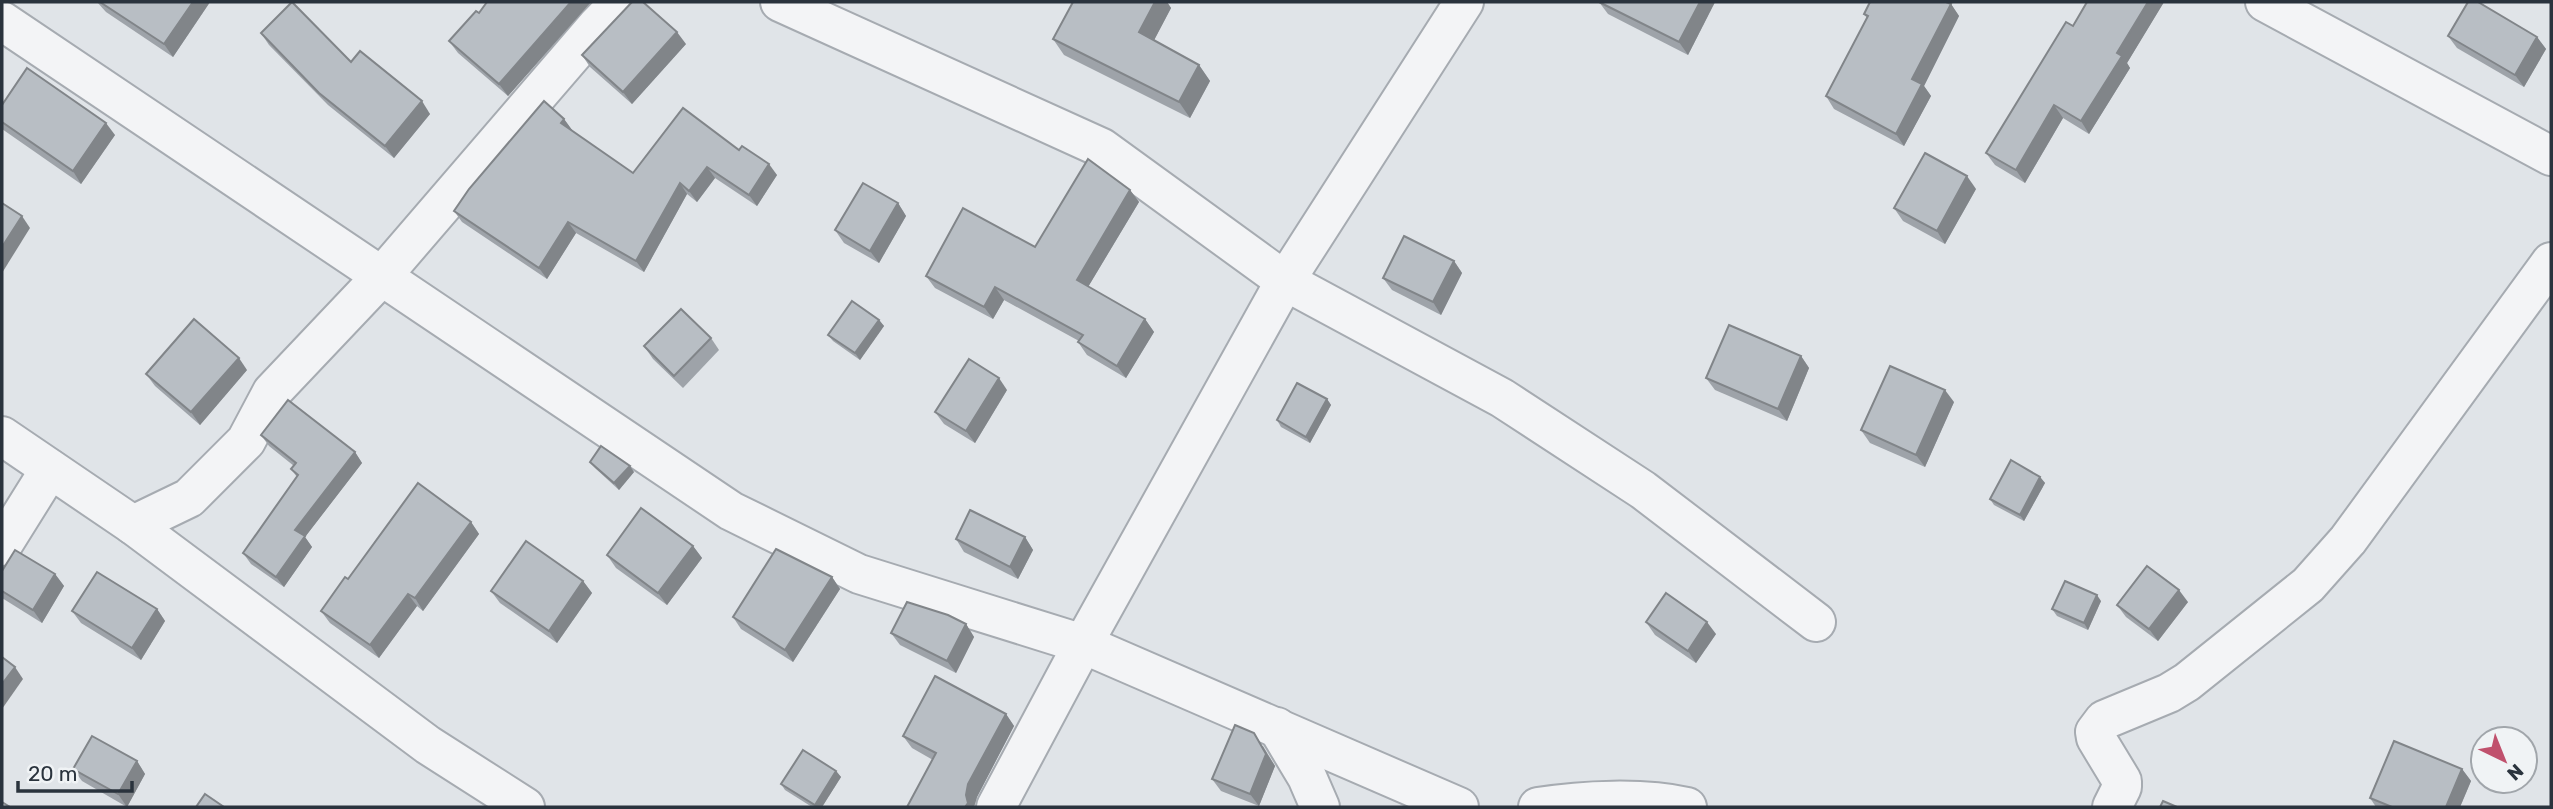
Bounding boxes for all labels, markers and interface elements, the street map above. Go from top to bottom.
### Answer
north arrow [2469,725,2539,795]
scale bar [18,750,131,794]
text: N [2502,759,2528,785]
text: 20 m [28,761,77,786]

